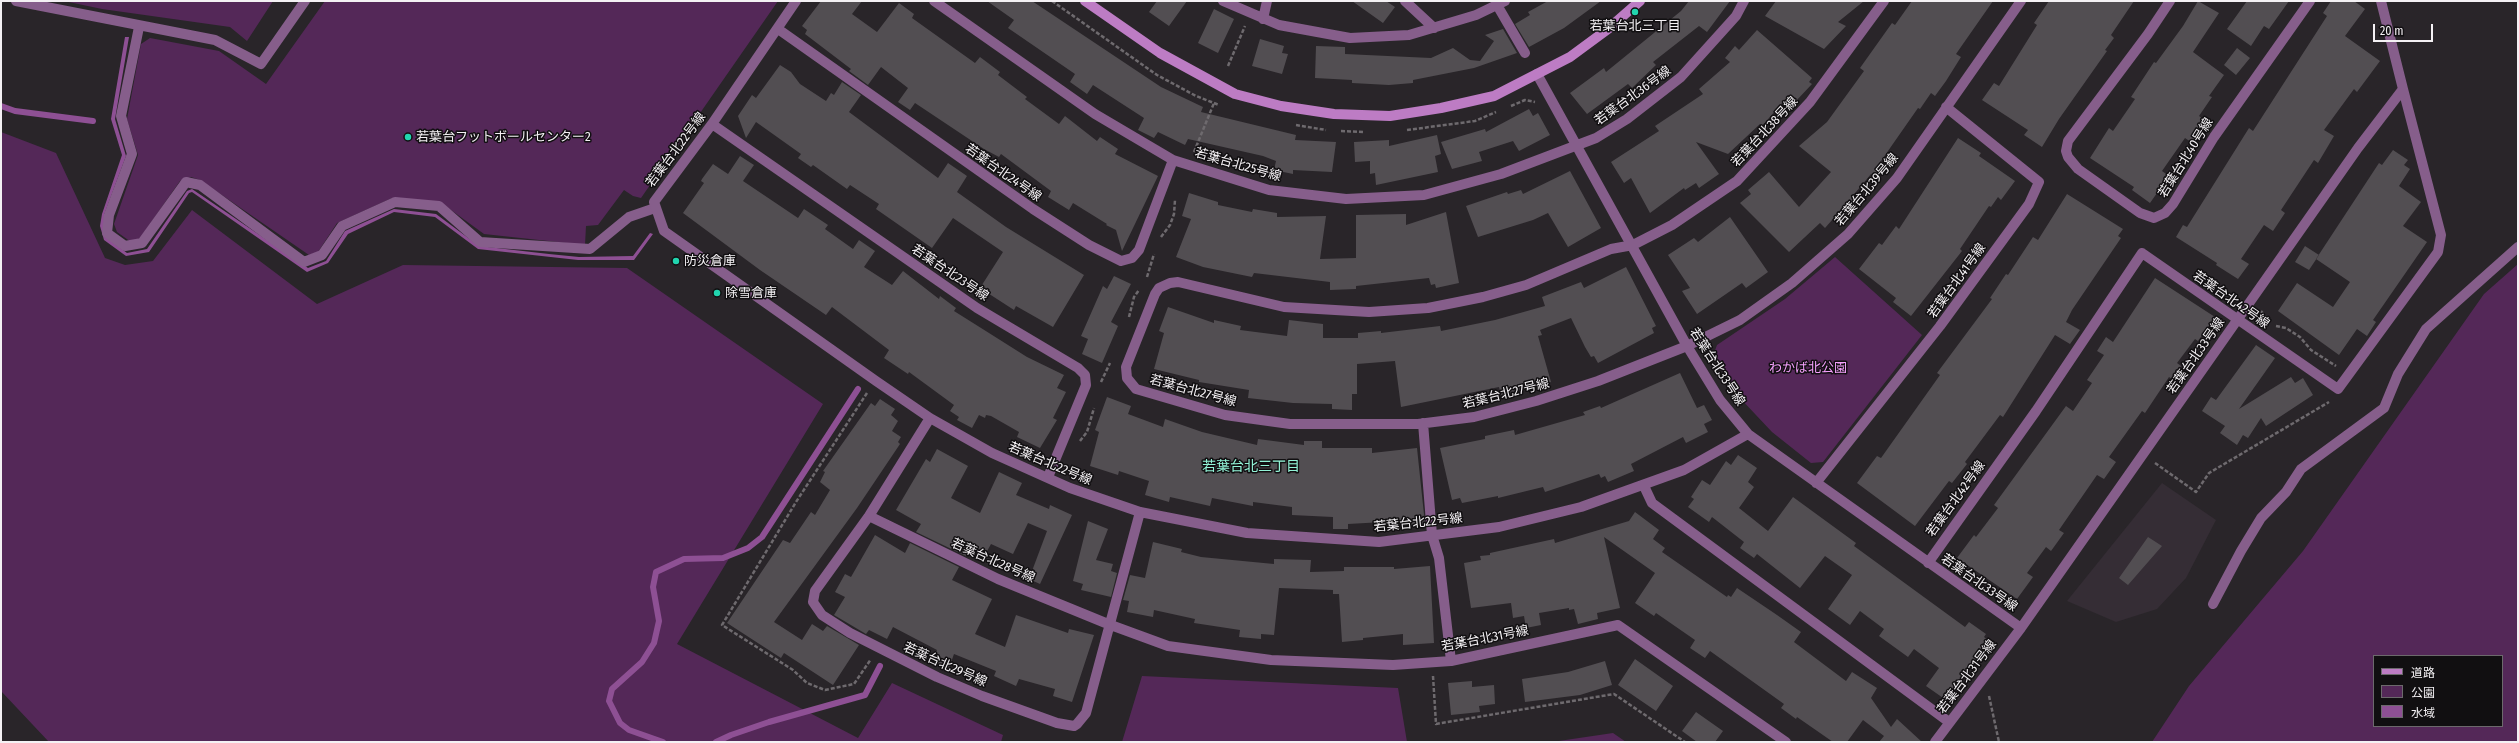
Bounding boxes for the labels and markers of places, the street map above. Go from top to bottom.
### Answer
marker: 若葉台北三丁目 [1630,7,1640,17]
place label: 若葉台北三丁目 [1590,18,1680,34]
place label: 若葉台フットボールセンター2 [416,129,591,145]
marker: 若葉台フットボールセンター2 [403,132,413,142]
place label: 防災倉庫 [684,253,736,269]
marker: 防災倉庫 [671,256,681,266]
place label: 除雪倉庫 [725,285,777,301]
marker: 除雪倉庫 [712,288,722,298]

